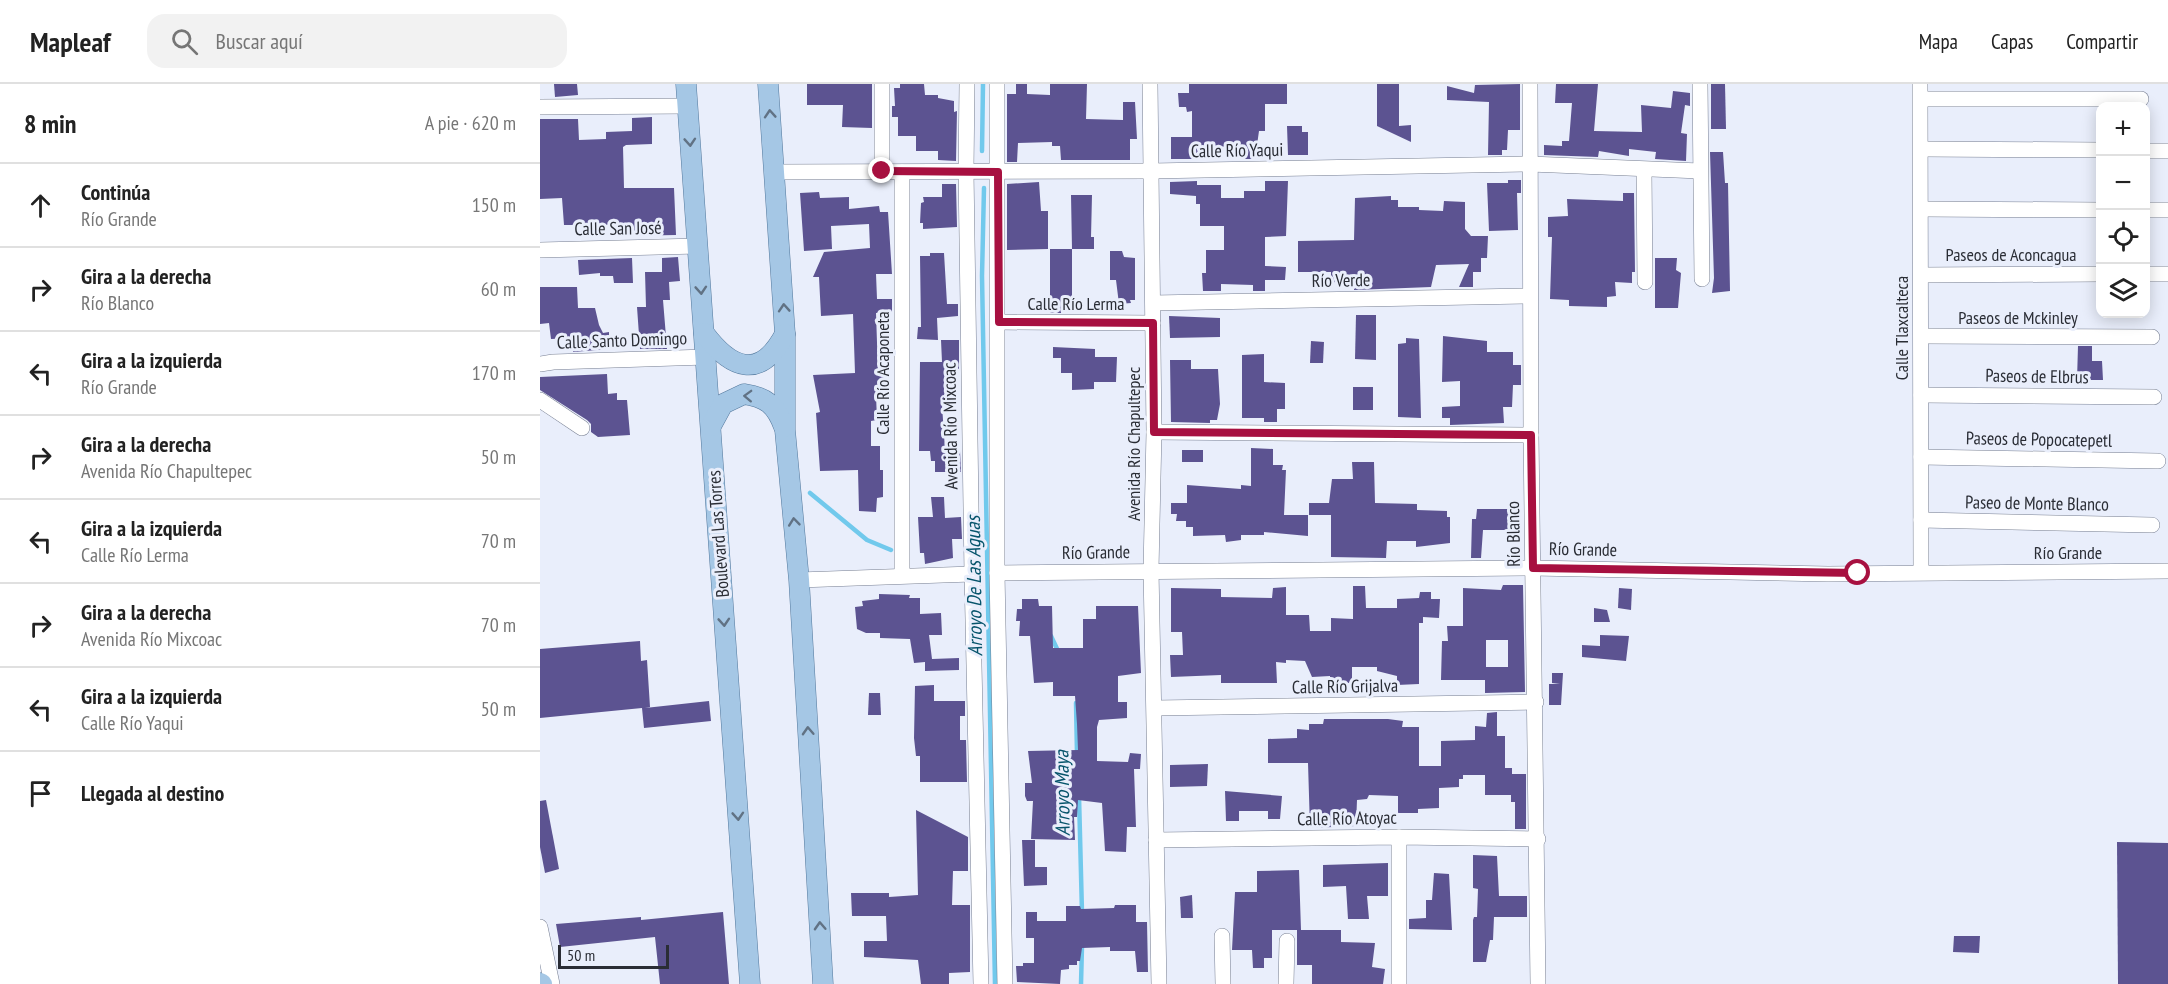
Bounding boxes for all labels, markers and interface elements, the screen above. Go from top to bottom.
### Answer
search box [147,14,567,68]
text: Mapleaf [30,23,111,60]
icon: search [168,25,201,58]
text: Buscar aquí [216,27,303,55]
text: Mapa [1919,28,1958,55]
text: Capas [1991,28,2033,55]
text: Compartir [2066,28,2138,55]
map controls [2096,102,2150,318]
button: + [2096,102,2150,156]
text: 8 min [24,107,77,140]
one-way arrow [764,109,777,118]
text: A pie · 620 m [425,110,516,136]
one-way arrow [683,138,696,147]
street label: Calle Río Yaqui [1191,138,1283,162]
button: − [2096,156,2150,210]
route end [868,157,894,183]
text: Continúa [81,178,150,206]
icon: ahead [24,189,57,222]
text: 150 m [472,192,516,218]
text: Río Grande [81,206,157,232]
button: locate [2096,210,2150,264]
street label: Calle San José [574,216,662,240]
street label: Paseos de Aconcagua [1946,243,2076,266]
text: Gira a la derecha [81,262,211,290]
button: layers [2096,264,2150,318]
street label: Río Verde [1311,268,1371,292]
icon: right [24,273,57,306]
text: 60 m [481,276,516,302]
street label: Calle Tlaxcalteca [1890,276,1913,380]
one-way arrow [694,285,707,294]
text: Río Blanco [81,290,154,316]
street label: Calle Río Lerma [1028,292,1124,315]
one-way arrow [777,304,790,313]
street label: Paseos de Mckinley [1958,306,2078,329]
street label: Calle Río Acaponeta [871,311,894,435]
street label: Calle Santo Domingo [556,326,688,354]
text: Gira a la izquierda [81,346,222,374]
icon: left [24,357,57,390]
text: 170 m [472,360,516,386]
street label: Avenida Río Mixcoac [937,362,963,490]
street label: Paseos de Elbrus [1985,364,2089,388]
street label: Avenida Río Chapultepec [1122,366,1145,521]
text: Río Grande [81,374,157,400]
one-way arrow [744,389,753,402]
street label: Paseos de Popocatepetl [1966,426,2113,452]
text: Gira a la derecha [81,430,211,458]
icon: right [24,441,57,474]
text: 50 m [481,444,516,470]
text: Avenida Río Chapultepec [81,458,252,484]
street label: Boulevard Las Torres [702,470,734,598]
street label: Paseo de Monte Blanco [1965,490,2109,516]
street label: Río Blanco [1501,501,1525,567]
text: Gira a la izquierda [81,514,222,542]
water label: Arroyo De Las Aguas [960,514,988,656]
one-way arrow [788,518,801,527]
icon: left [24,525,57,558]
text: 70 m [481,528,516,554]
street label: Río Grande [1549,537,1617,561]
street label: Río Grande [1062,540,1130,564]
street label: Río Grande [2034,541,2102,564]
text: Calle Río Lerma [81,542,189,568]
route start [1844,559,1870,585]
text: Gira a la derecha [81,598,211,626]
icon: right [24,609,57,642]
text: 70 m [481,612,516,638]
one-way arrow [718,617,731,626]
text: Avenida Río Mixcoac [81,626,222,652]
street label: Calle Río Grijalva [1292,674,1398,698]
text: Gira a la izquierda [81,682,222,710]
icon: left [24,693,57,726]
text: 50 m [481,696,516,722]
text: Calle Río Yaqui [81,710,184,736]
one-way arrow [802,726,815,735]
water label: Arroyo Maya [1048,749,1076,836]
icon: arrive [24,777,57,810]
text: Llegada al destino [81,779,224,807]
street label: Calle Río Atoyac [1297,806,1398,830]
one-way arrow [731,812,744,821]
one-way arrow [813,921,826,930]
scale bar [558,942,669,970]
text: 50 m [567,945,595,965]

